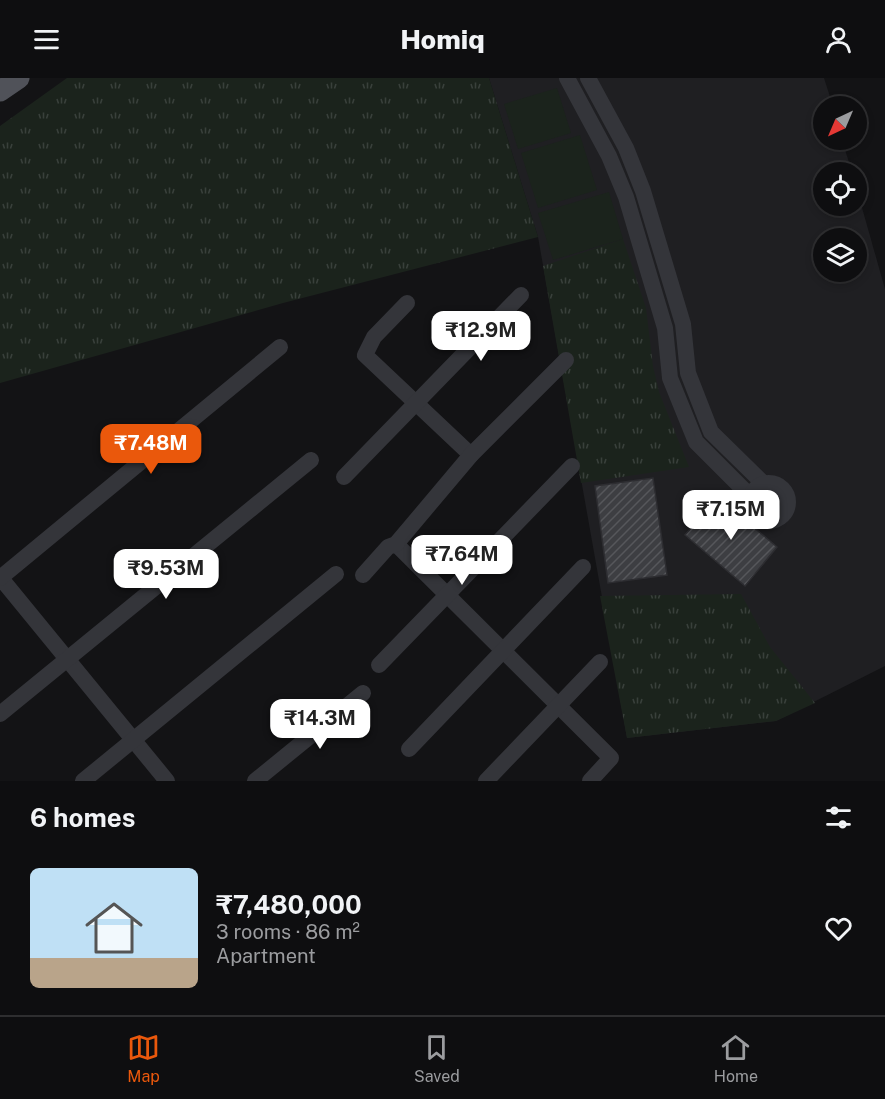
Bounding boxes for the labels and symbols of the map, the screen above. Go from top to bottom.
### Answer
north arrow [813,96,867,150]
pin: ₹12.9M [432,311,530,362]
pin: ₹7.48M [102,424,200,475]
pin: ₹7.15M [682,490,780,541]
pin: ₹7.64M [413,535,511,586]
pin: ₹9.53M [117,549,215,600]
pin: ₹14.3M [271,699,369,750]

